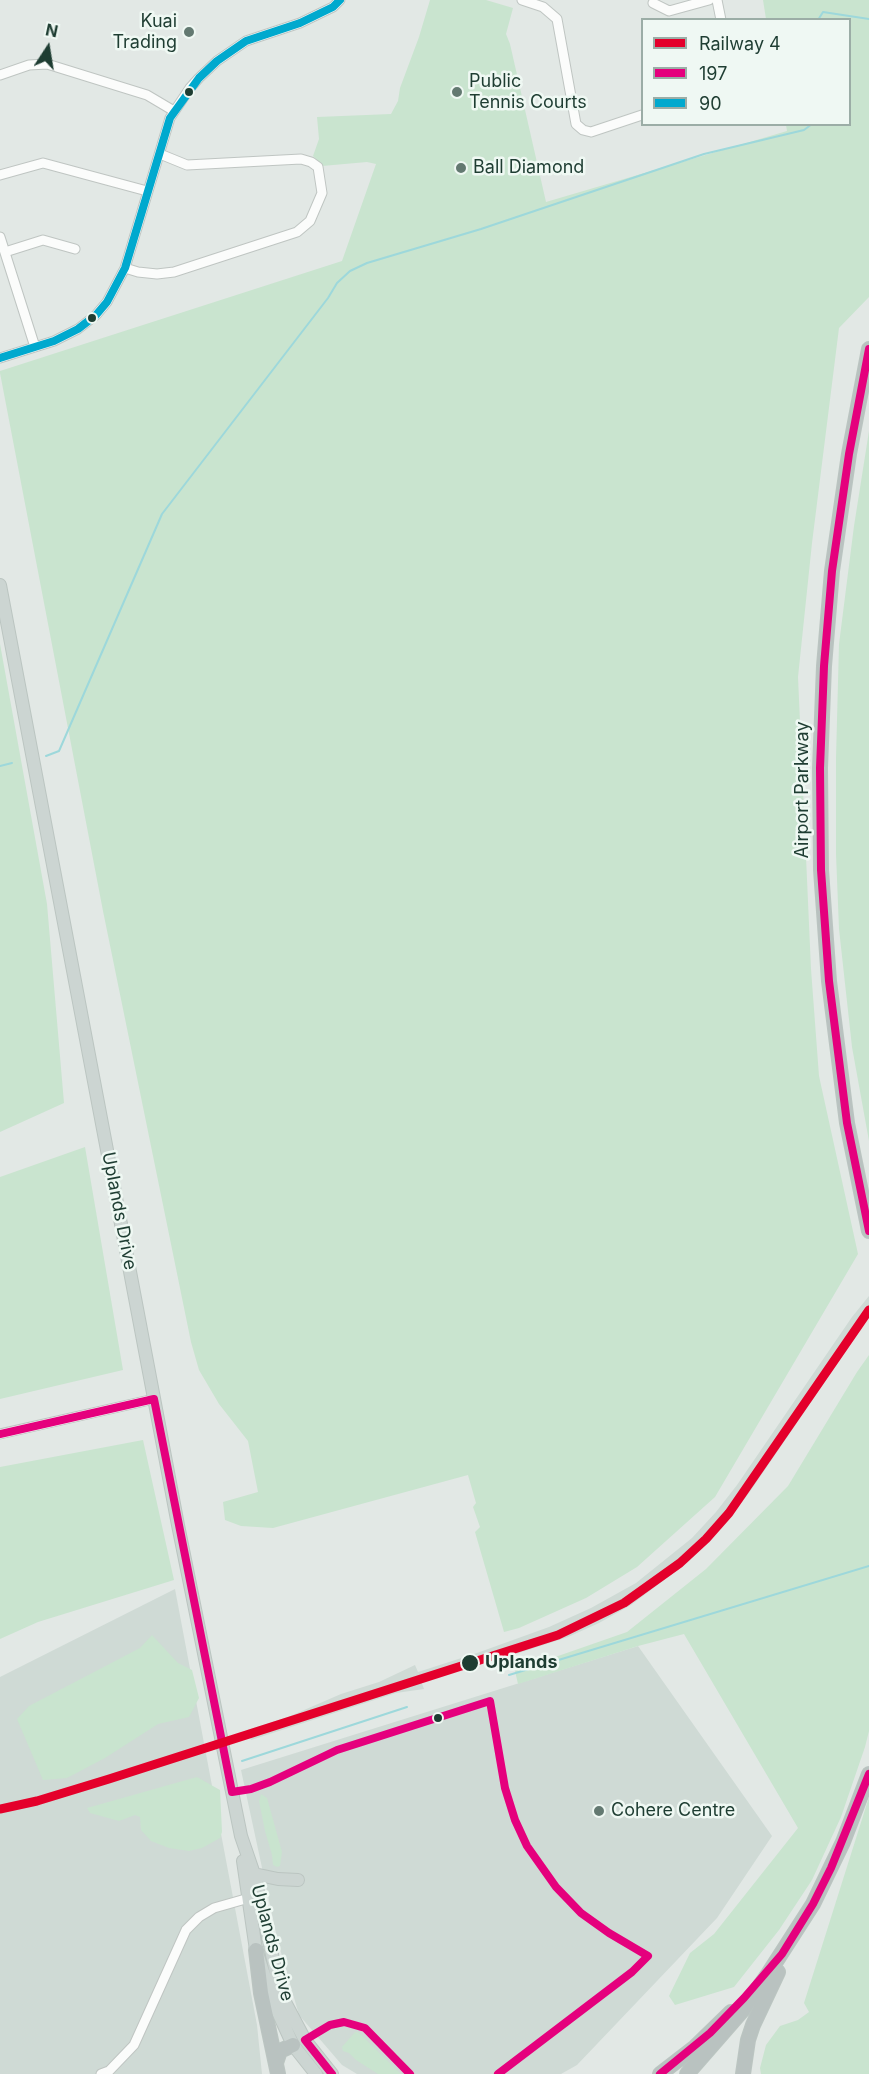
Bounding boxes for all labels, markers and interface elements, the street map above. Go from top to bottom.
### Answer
place label: Kuai Trading [112,11,177,54]
north arrow [18,18,78,78]
legend [641,18,851,126]
text: N [44,19,60,41]
marker: Kuai Trading [182,25,196,39]
text: Railway 4 [699,33,781,54]
text: 197 [699,63,727,84]
place label: Public Tennis Courts [469,71,587,113]
marker: Public Tennis Courts [450,85,464,99]
unlabelled marker [183,86,195,98]
text: 90 [699,93,722,114]
place label: Ball Diamond [473,157,584,179]
marker: Ball Diamond [454,161,468,175]
unlabelled marker [86,312,98,324]
street label: Airport Parkway [792,722,814,858]
street label: Uplands Drive [97,1150,141,1272]
place label: Uplands [485,1652,557,1674]
marker: Uplands [460,1653,480,1673]
unlabelled marker [432,1712,444,1724]
place label: Cohere Centre [611,1800,735,1822]
marker: Cohere Centre [592,1804,606,1818]
street label: Uplands Drive [246,1882,298,2004]

